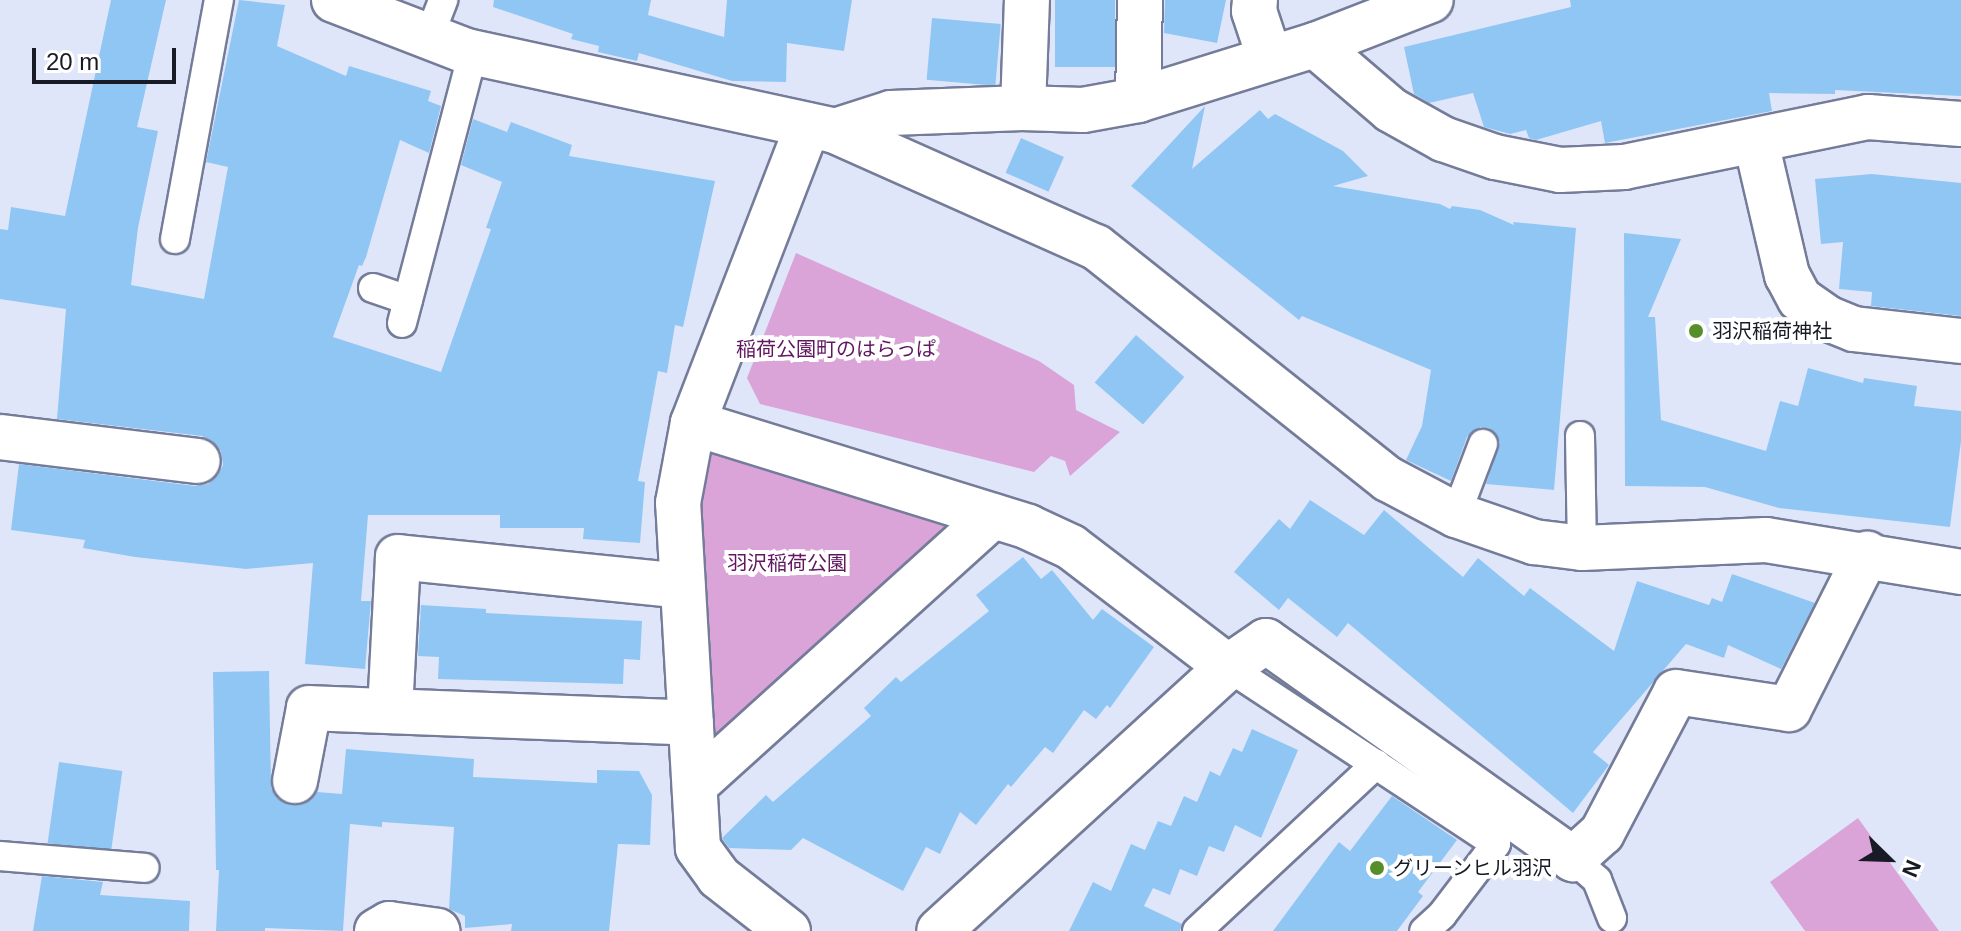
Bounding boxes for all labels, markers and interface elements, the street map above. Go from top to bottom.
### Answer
scale bar [36,32,180,82]
text: 20 m [46,48,99,75]
place label: 羽沢稲荷神社 [1712,319,1832,343]
marker: 羽沢稲荷神社 [1687,322,1705,340]
park label: 稲荷公園町のはらっぱ [736,337,936,361]
park label: 羽沢稲荷公園 [727,551,847,575]
north arrow [1849,819,1929,899]
place label: グリーンヒル羽沢 [1393,856,1553,880]
text: N [1897,856,1926,881]
marker: グリーンヒル羽沢 [1368,859,1386,877]

